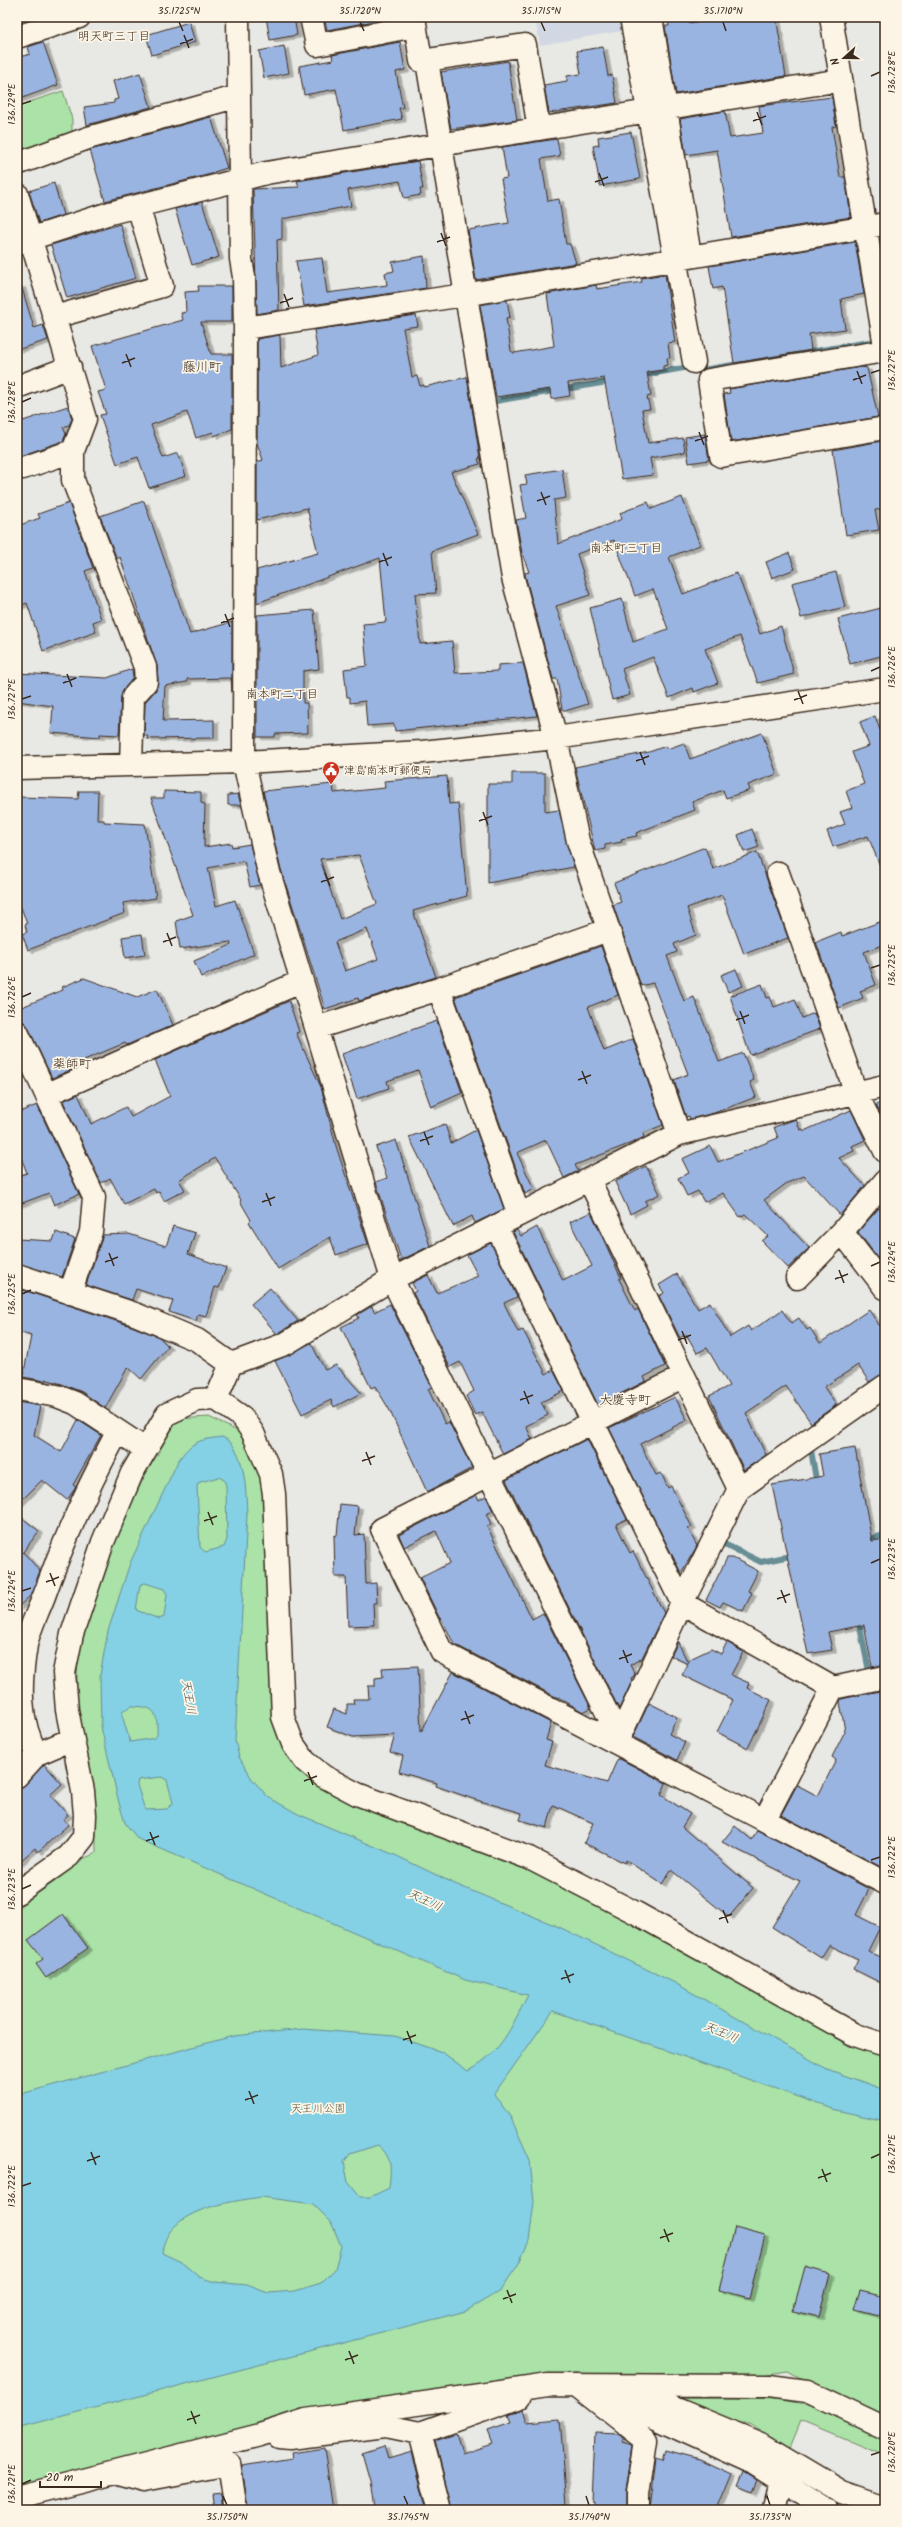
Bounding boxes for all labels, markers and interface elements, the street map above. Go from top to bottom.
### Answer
text: 35.1725°N [158,3,200,19]
text: 35.1720°N [339,3,381,19]
text: 35.1715°N [521,3,561,19]
text: 35.1710°N [703,3,743,19]
district label: 明天町三丁目 [78,27,150,46]
north arrow [824,38,864,78]
text: 136.728°E [884,50,900,93]
text: N [826,55,845,68]
text: 136.729°E [4,82,20,125]
text: 136.727°E [884,348,900,391]
district label: 藤川町 [182,357,222,378]
text: 136.728°E [4,380,20,423]
district label: 南本町三丁目 [590,539,662,558]
text: 136.726°E [884,645,900,688]
text: 136.727°E [4,677,20,720]
district label: 南本町二丁目 [246,685,318,704]
public building icon: 津島南本町郵便局 [321,760,341,785]
place label: 津島南本町郵便局 [344,762,432,780]
text: 136.725°E [884,943,900,986]
text: 136.726°E [4,975,20,1018]
district label: 薬師町 [52,1054,92,1075]
text: 136.724°E [884,1240,900,1283]
text: 136.725°E [4,1272,20,1315]
district label: 大慶寺町 [599,1390,651,1411]
text: 136.723°E [884,1537,900,1580]
text: 136.724°E [4,1569,20,1612]
water label: 天王川 [176,1678,201,1716]
text: 136.722°E [884,1835,900,1878]
text: 136.723°E [4,1867,20,1910]
water label: 天王川 [404,1884,445,1917]
water label: 天王川 [701,2017,741,2048]
park label: 天王川公園 [291,2100,346,2118]
text: 136.721°E [884,2133,900,2174]
text: 136.722°E [4,2164,20,2207]
text: 136.720°E [884,2430,900,2473]
text: 136.721°E [4,2463,20,2504]
scale bar [40,2463,101,2489]
text: 20 m [46,2468,74,2487]
text: 35.1750°N [206,2509,248,2525]
text: 35.1745°N [387,2509,429,2525]
text: 35.1740°N [568,2509,610,2525]
text: 35.1735°N [749,2509,791,2525]

